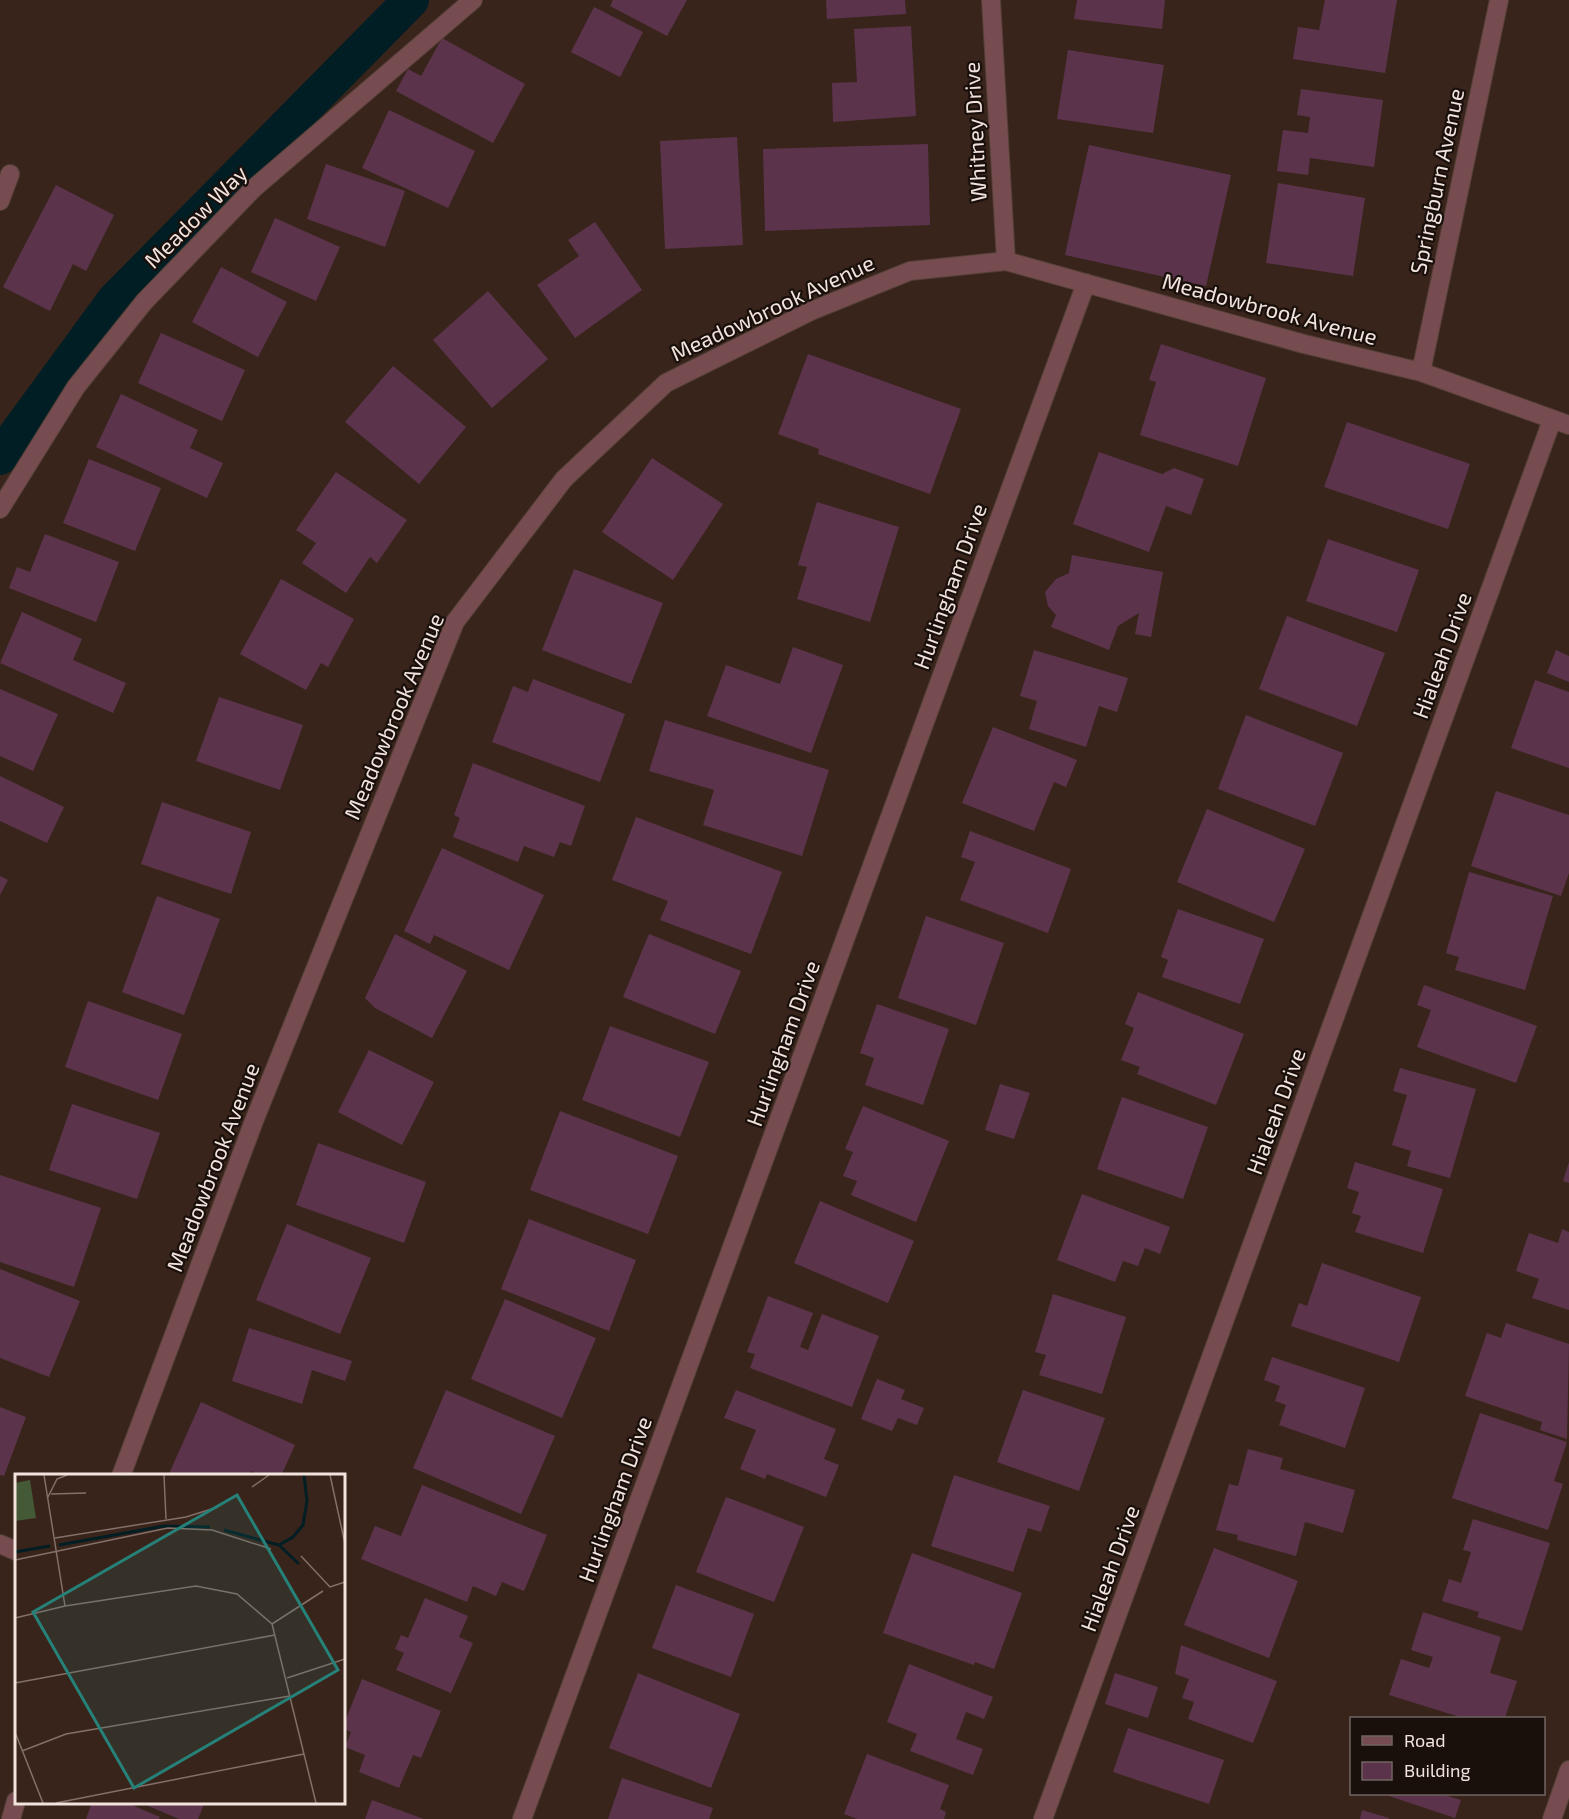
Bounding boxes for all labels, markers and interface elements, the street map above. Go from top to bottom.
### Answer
street label: Whitney Drive [957,61,991,203]
street label: Springburn Avenue [1404,86,1468,276]
street label: Meadow Way [138,159,252,273]
street label: Meadowbrook Avenue [666,248,878,366]
street label: Meadowbrook Avenue [1160,267,1380,349]
street label: Hurlingham Drive [907,500,991,672]
street label: Hialeah Drive [1406,588,1476,722]
street label: Meadowbrook Avenue [338,609,448,823]
street label: Hurlingham Drive [740,957,824,1129]
street label: Hialeah Drive [1240,1044,1310,1178]
street label: Meadowbrook Avenue [160,1059,264,1275]
street label: Hurlingham Drive [572,1413,656,1585]
inset map [15,1474,345,1804]
street label: Hialeah Drive [1074,1501,1144,1635]
legend [1350,1717,1545,1795]
text: Road [1404,1729,1445,1751]
text: Building [1404,1759,1471,1781]

